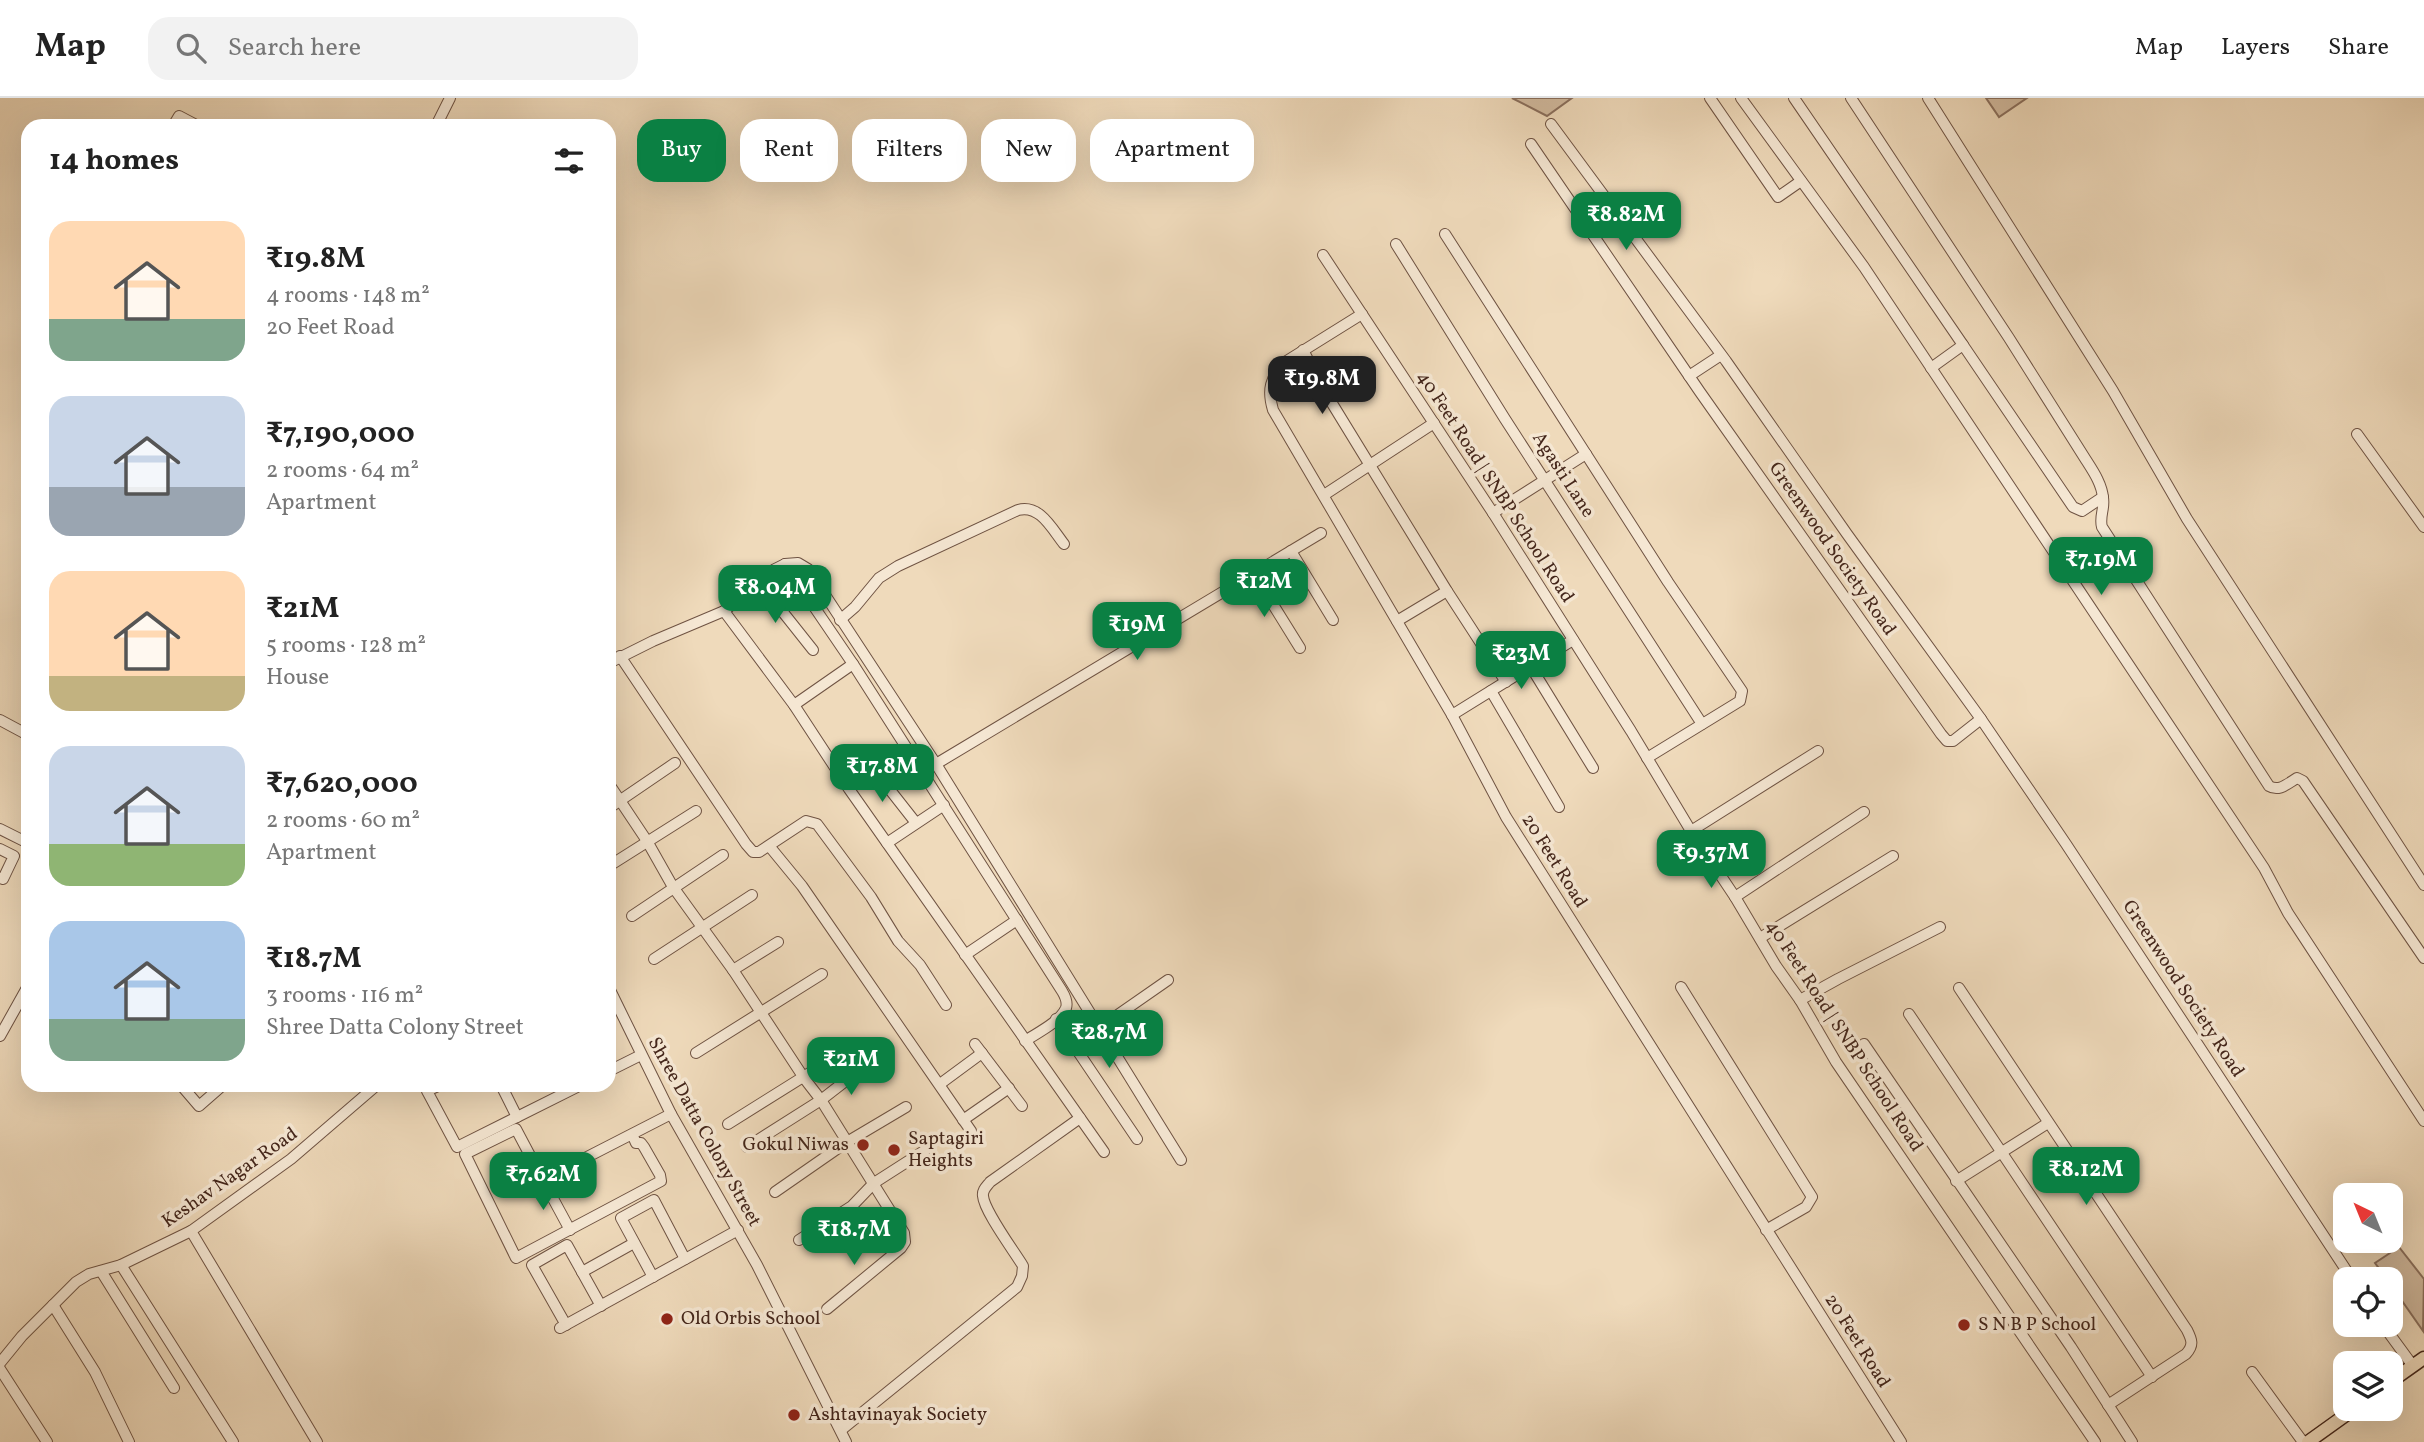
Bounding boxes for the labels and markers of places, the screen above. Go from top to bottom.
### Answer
pin: ₹8.82M [1569,192,1683,252]
pin: ₹19.8M [1265,356,1379,416]
pin: ₹7.19M [2044,538,2158,597]
pin: ₹12M [1223,560,1305,619]
pin: ₹8.04M [718,566,832,625]
pin: ₹19M [1096,602,1178,662]
pin: ₹23M [1480,632,1562,691]
pin: ₹17.8M [825,744,939,804]
pin: ₹9.37M [1654,830,1768,890]
pin: ₹28.7M [1052,1010,1166,1070]
pin: ₹21M [810,1038,892,1097]
place label: Saptagiri Heights [908,1126,984,1174]
place label: Gokul Niwas [743,1132,849,1158]
marker: Gokul Niwas [855,1137,871,1153]
marker: Saptagiri Heights [886,1142,902,1158]
pin: ₹8.12M [2029,1148,2143,1207]
pin: ₹7.62M [486,1152,600,1212]
pin: ₹18.7M [797,1208,911,1267]
place label: Old Orbis School [681,1306,821,1332]
marker: Old Orbis School [659,1311,675,1327]
place label: S N B P School [1978,1312,2097,1338]
marker: S N B P School [1956,1317,1972,1333]
place label: Ashtavinayak Society [808,1402,987,1428]
marker: Ashtavinayak Society [786,1407,802,1423]

